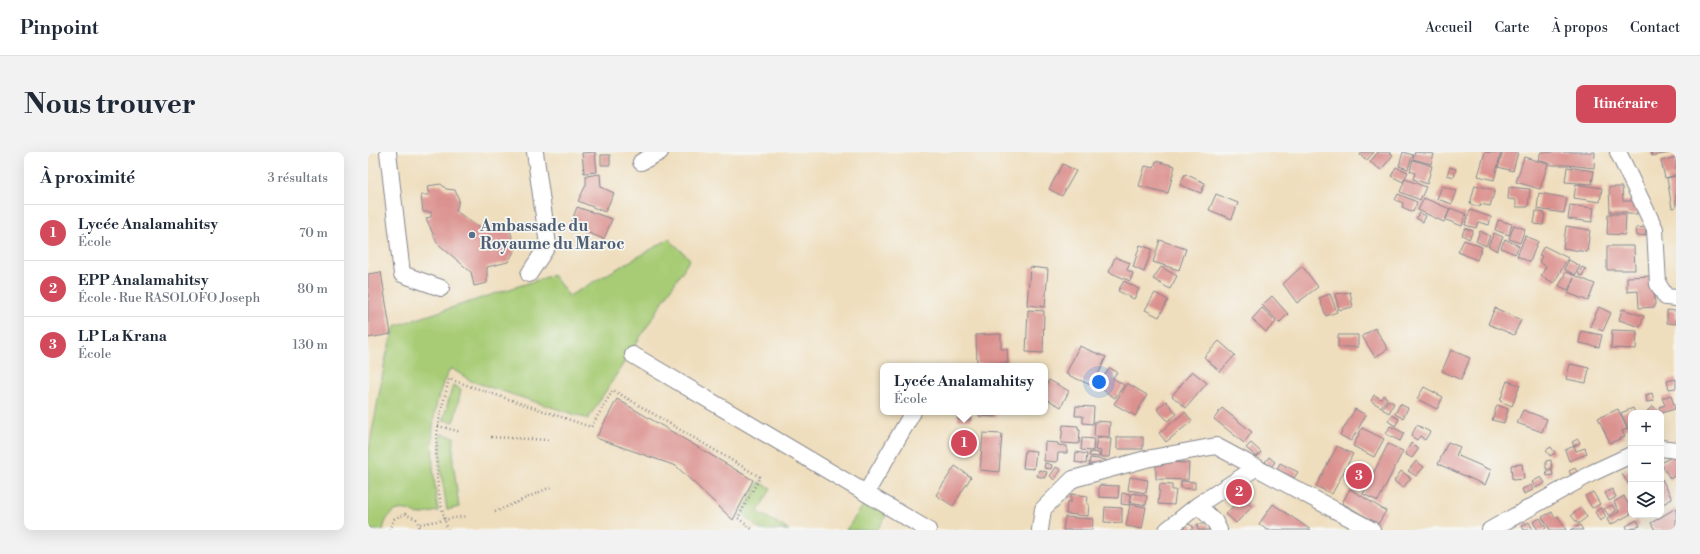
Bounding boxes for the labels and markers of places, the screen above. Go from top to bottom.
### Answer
place label: Ambassade du Royaume du Maroc [479,216,625,254]
marker: Ambassade du Royaume du Maroc [467,230,477,240]
pin: 1 [951,428,977,458]
pin: 3 [1346,461,1372,491]
pin: 2 [1226,477,1252,507]

